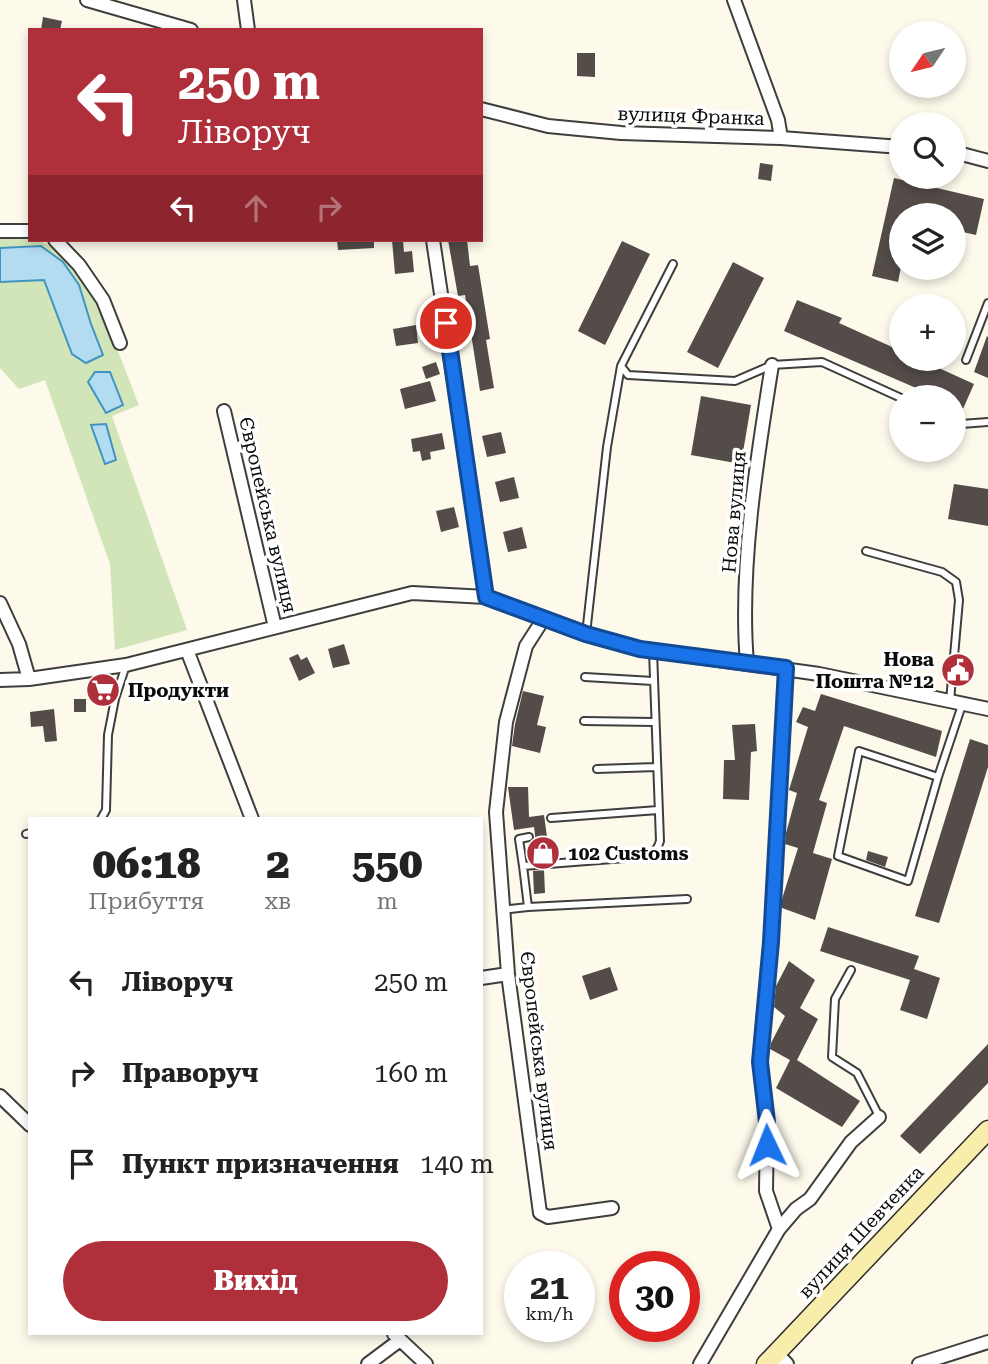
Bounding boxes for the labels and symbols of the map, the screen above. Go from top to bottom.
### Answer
north arrow [889,21,966,98]
street label: вулиця Франка [617,102,766,130]
pin [416,293,476,353]
street label: Європейська вулиця [234,415,302,615]
street label: Нова вулиця [717,450,751,574]
place label: Нова Пошта №12 [816,648,934,693]
public building icon: Нова Пошта №12 [939,651,977,689]
supermarket icon: Продукти [84,671,122,709]
place label: Продукти [128,679,229,702]
shop icon: 102 Customs [524,834,562,872]
place label: 102 Customs [568,842,689,865]
street label: Європейська вулиця [515,950,563,1152]
position arrow [730,1108,804,1182]
street label: вулиця Шевченка [794,1160,929,1303]
speed limit sign: 30 [609,1251,700,1342]

